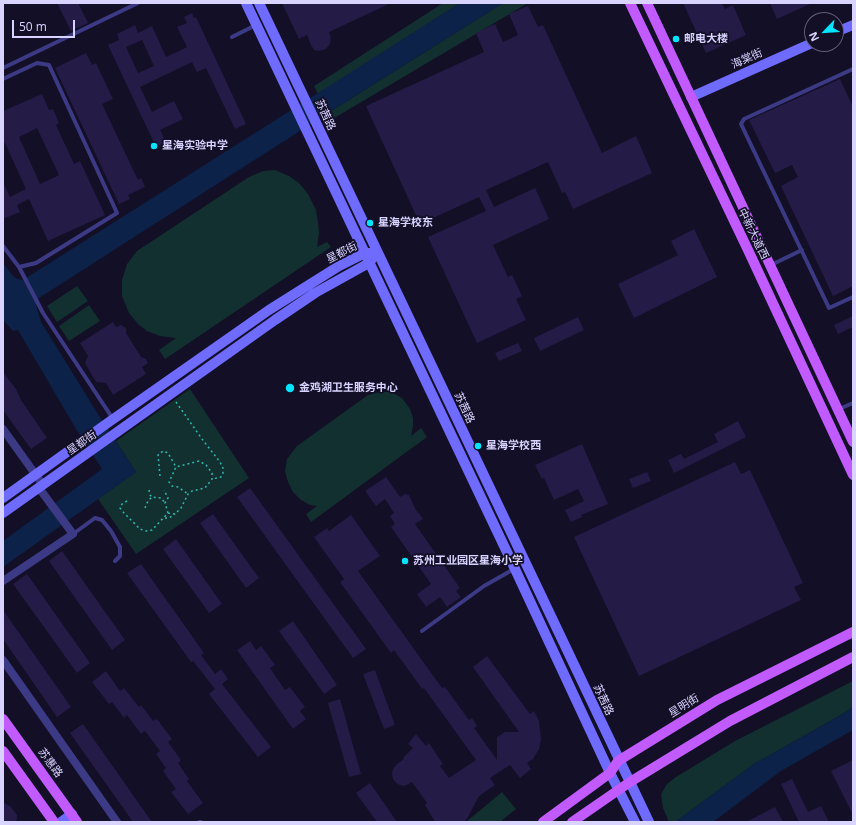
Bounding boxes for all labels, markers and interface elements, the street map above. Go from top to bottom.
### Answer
scale bar [14,12,77,38]
north arrow [804,12,844,52]
text: 50 m [19,18,47,35]
text: N [805,30,822,44]
place label: 邮电大楼 [684,32,728,46]
marker: 邮电大楼 [671,34,681,44]
street label: 海棠街 [729,46,765,72]
street label: 苏茜路 [312,97,338,133]
place label: 星海实验中学 [162,139,228,153]
marker: 星海实验中学 [149,141,159,151]
street label: 中新大道西 [735,206,771,262]
place label: 星海学校东 [378,216,433,230]
marker: 星海学校东 [365,218,375,228]
street label: 星都街 [324,240,360,266]
place label: 金鸡湖卫生服务中心 [299,381,398,395]
marker: 金鸡湖卫生服务中心 [284,382,296,394]
street label: 苏茜路 [451,390,477,426]
street label: 星都街 [65,428,99,458]
place label: 星海学校西 [486,439,541,453]
marker: 星海学校西 [473,441,483,451]
place label: 苏州工业园区星海小学 [413,554,523,568]
marker: 苏州工业园区星海小学 [400,556,410,566]
street label: 苏茜路 [590,682,616,718]
street label: 星明街 [667,692,701,720]
street label: 苏惠路 [35,746,65,780]

